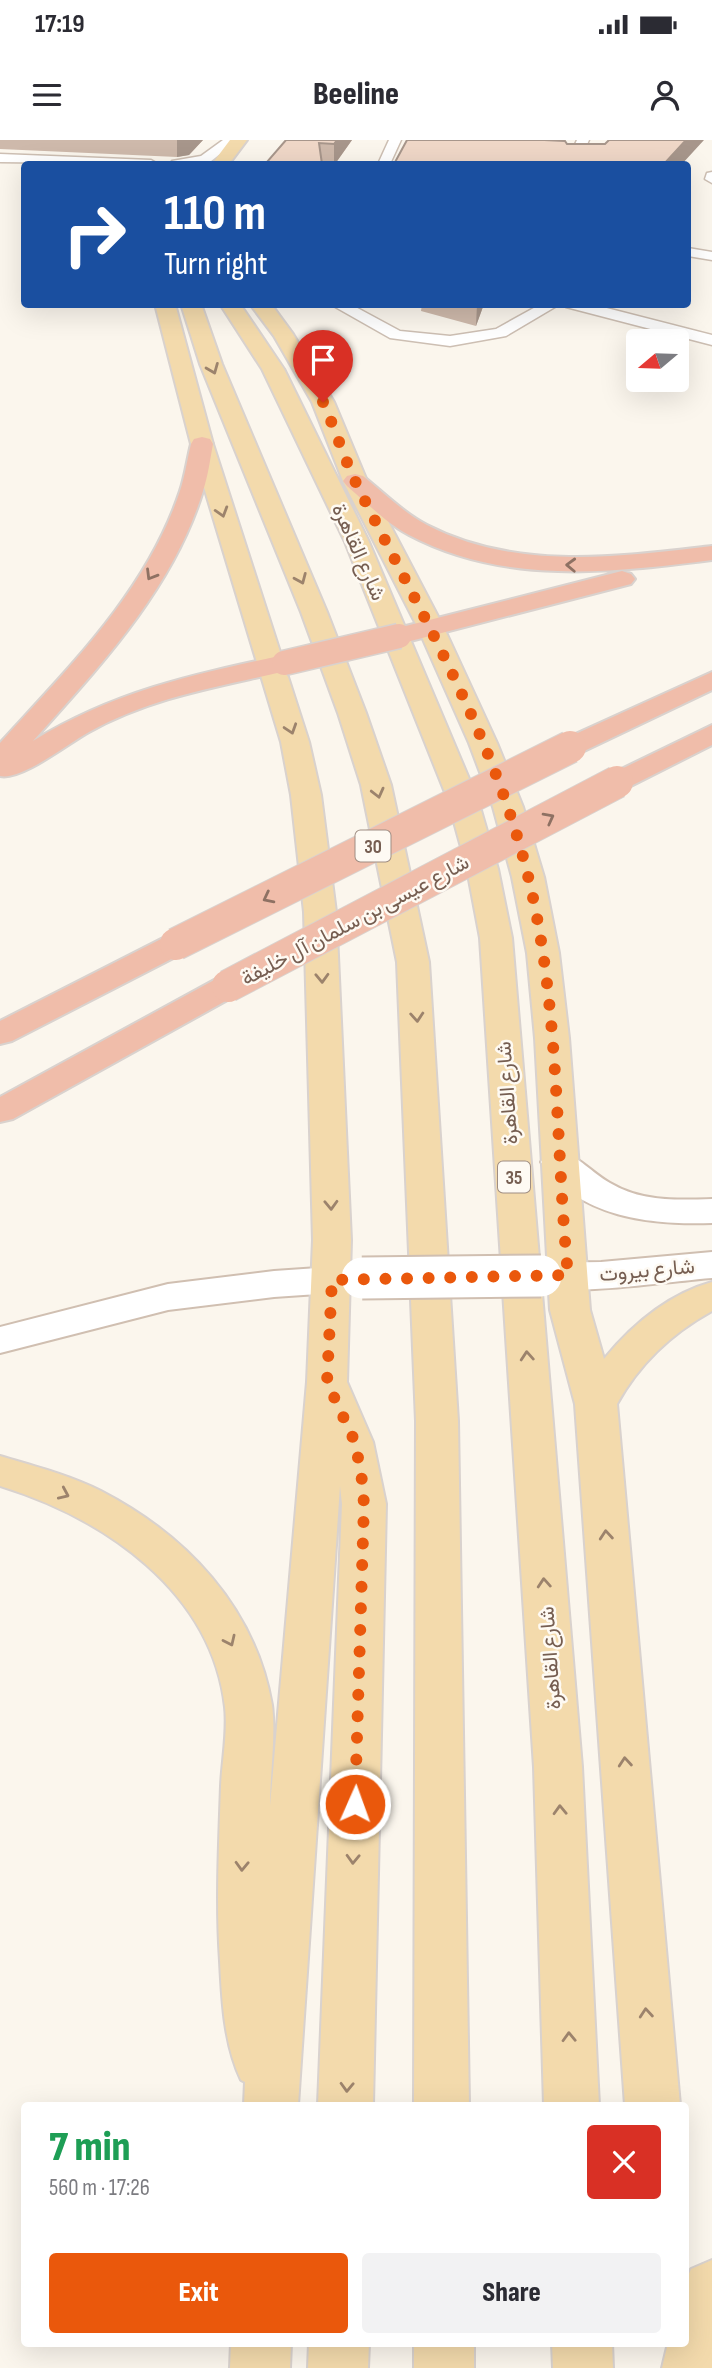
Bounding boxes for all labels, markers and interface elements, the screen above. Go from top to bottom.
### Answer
text: 17:19 [35,9,85,40]
text: Beeline [313,75,399,114]
icon: menu [28,76,66,114]
icon: person [646,76,684,114]
text: 110 m [164,185,266,244]
icon: right [49,189,140,280]
text: Turn right [164,245,268,284]
north arrow [626,329,690,392]
map controls [626,329,689,392]
pin [293,330,353,402]
icon: arrive [304,341,342,379]
one-way arrow [205,362,219,374]
street label: شارع القاهرة [325,500,391,605]
one-way arrow [214,506,229,518]
one-way arrow [565,557,576,572]
one-way arrow [146,567,159,580]
one-way arrow [292,572,306,584]
one-way arrow [282,723,297,735]
one-way arrow [370,787,384,799]
one-way arrow [542,813,554,826]
road number: 30 [356,831,390,862]
street label: شارع عيسى بن سلمان آل خليفة [237,850,474,992]
one-way arrow [263,889,275,903]
one-way arrow [315,973,330,984]
one-way arrow [409,1011,424,1022]
street label: شارع القاهرة [491,1041,525,1145]
road number: 35 [498,1161,530,1192]
one-way arrow [323,1200,338,1211]
street label: شارع بيروت [598,1254,696,1288]
one-way arrow [520,1350,535,1361]
one-way arrow [57,1486,69,1500]
one-way arrow [599,1529,614,1540]
one-way arrow [537,1577,552,1588]
street label: شارع القاهرة [534,1606,568,1710]
one-way arrow [222,1634,236,1647]
one-way arrow [618,1756,633,1767]
position arrow [318,1767,392,1841]
one-way arrow [552,1804,567,1815]
one-way arrow [346,1854,361,1865]
one-way arrow [235,1860,250,1871]
one-way arrow [639,2007,654,2018]
one-way arrow [562,2031,577,2042]
one-way arrow [339,2081,354,2092]
text: 7 min [49,2122,131,2173]
button: close [587,2125,661,2199]
text: 560 m · 17:26 [49,2174,150,2202]
button: Exit [49,2253,348,2333]
button: Share [362,2253,661,2333]

